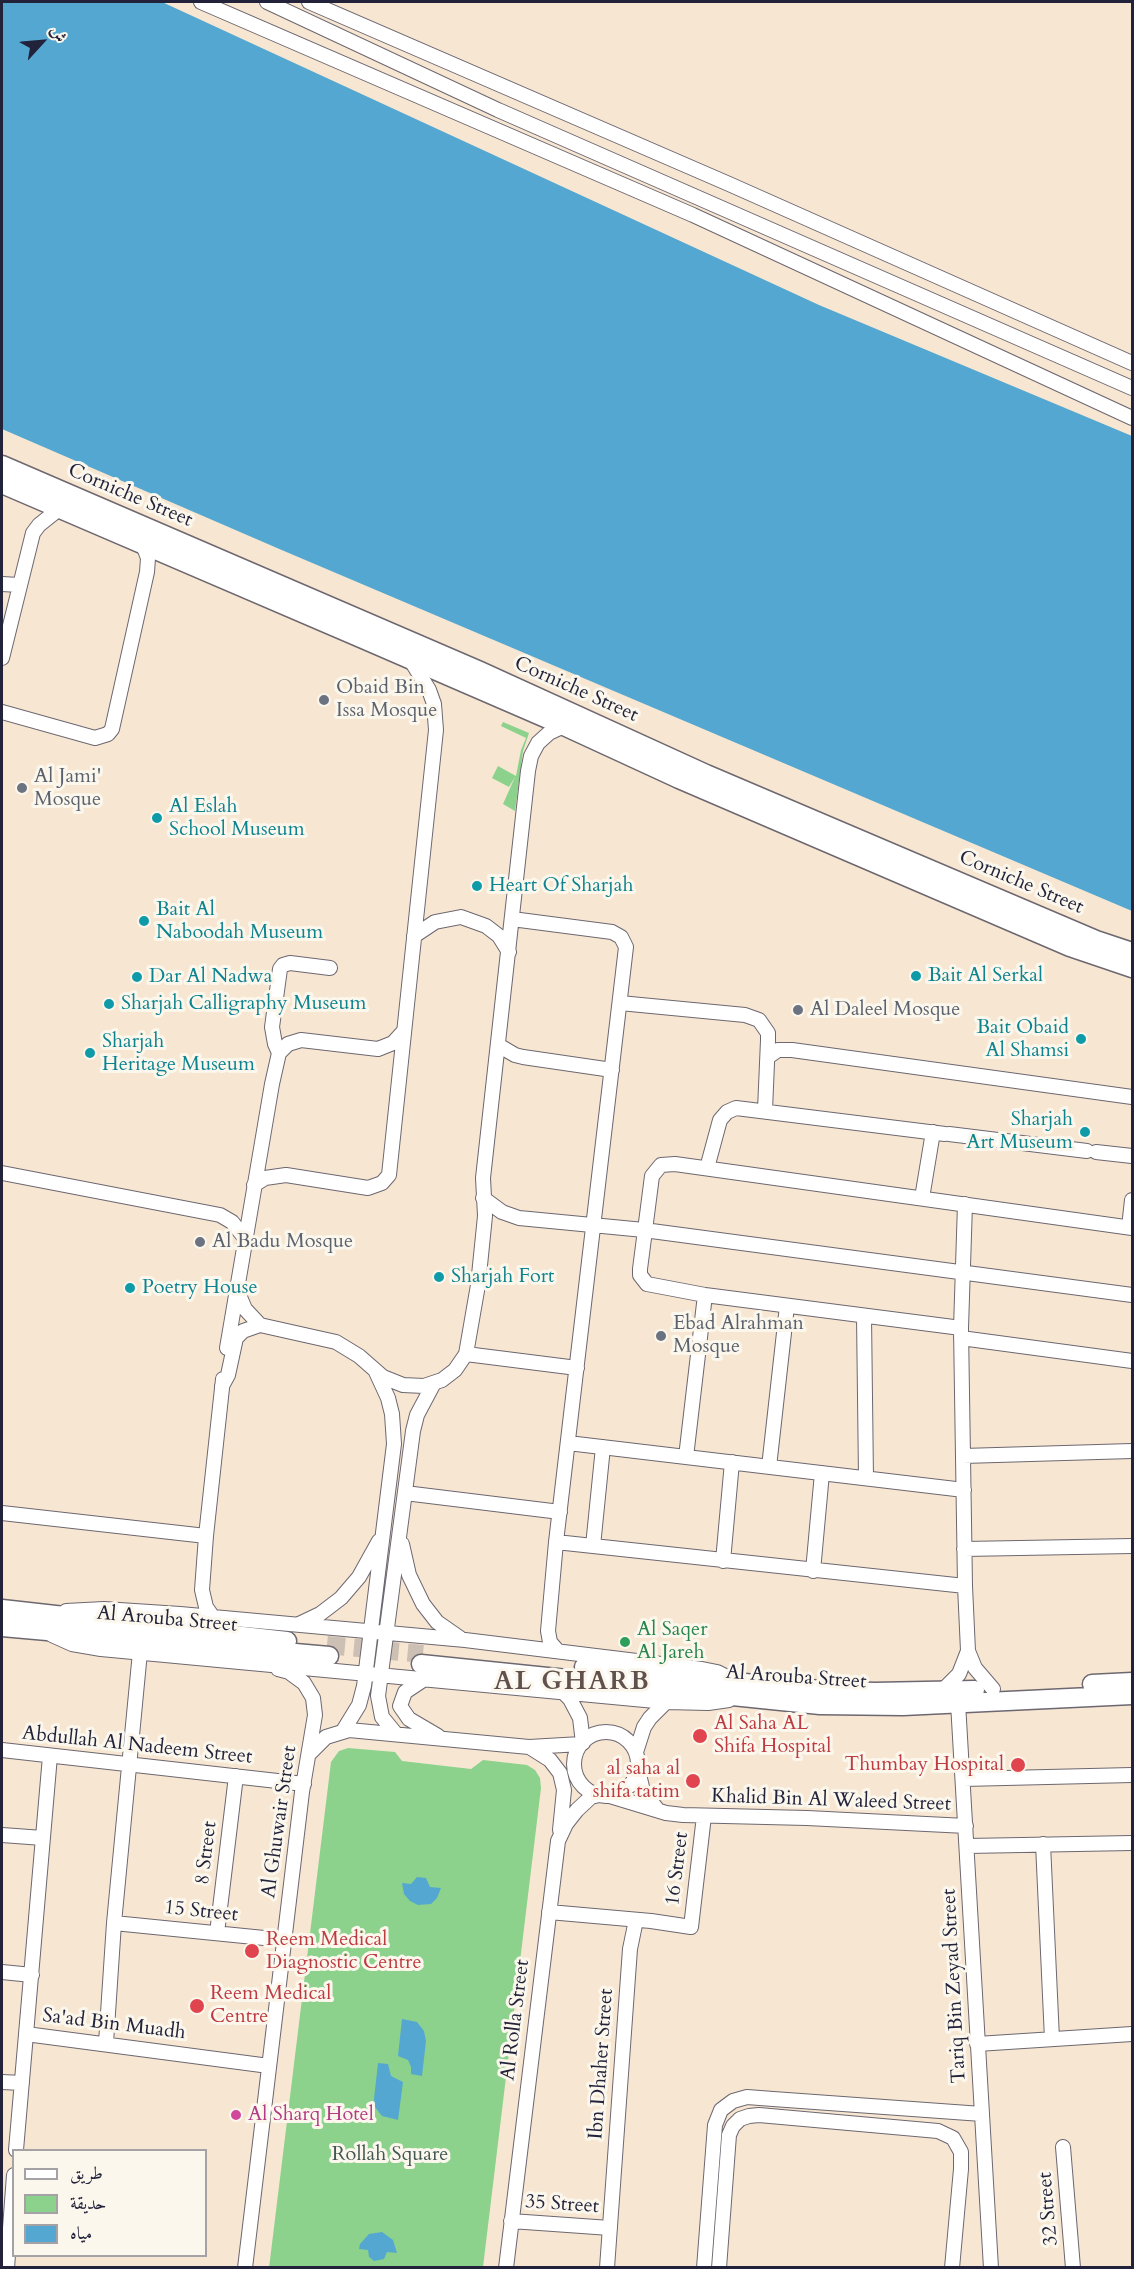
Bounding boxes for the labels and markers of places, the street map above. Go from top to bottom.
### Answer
place label: Obaid Bin Issa Mosque [336,676,437,723]
marker: Obaid Bin Issa Mosque [317,693,331,707]
place label: Al Jami' Mosque [34,765,101,812]
marker: Al Jami' Mosque [15,781,29,795]
place label: Al Eslah School Museum [169,795,305,842]
marker: Al Eslah School Museum [150,811,164,825]
place label: Heart Of Sharjah [489,874,633,898]
marker: Heart Of Sharjah [470,879,484,893]
place label: Bait Al Naboodah Museum [156,898,323,945]
marker: Bait Al Naboodah Museum [137,914,151,928]
place label: Bait Al Serkal [928,964,1043,988]
place label: Dar Al Nadwa [149,965,272,989]
marker: Bait Al Serkal [909,969,923,983]
marker: Dar Al Nadwa [130,970,144,984]
place label: Sharjah Calligraphy Museum [121,992,366,1016]
marker: Sharjah Calligraphy Museum [102,997,116,1011]
place label: Al Daleel Mosque [810,998,960,1022]
marker: Al Daleel Mosque [791,1003,805,1017]
place label: Bait Obaid Al Shamsi [977,1016,1069,1063]
place label: Sharjah Heritage Museum [102,1030,255,1077]
marker: Bait Obaid Al Shamsi [1074,1032,1088,1046]
marker: Sharjah Heritage Museum [83,1046,97,1060]
place label: Sharjah Art Museum [966,1108,1073,1155]
marker: Sharjah Art Museum [1078,1125,1092,1139]
place label: Al Badu Mosque [212,1230,353,1254]
marker: Al Badu Mosque [193,1235,207,1249]
place label: Sharjah Fort [451,1265,554,1289]
marker: Sharjah Fort [432,1270,446,1284]
place label: Poetry House [142,1276,258,1300]
marker: Poetry House [123,1281,137,1295]
place label: Ebad Alrahman Mosque [673,1312,804,1359]
marker: Ebad Alrahman Mosque [654,1329,668,1343]
place label: Al Saqer Al Jareh [637,1618,707,1665]
marker: Al Saqer Al Jareh [618,1635,632,1649]
place label: Al Saha AL Shifa Hospital [714,1712,831,1759]
marker: Al Saha AL Shifa Hospital [691,1727,709,1745]
place label: Thumbay Hospital [845,1753,1004,1777]
marker: Thumbay Hospital [1009,1756,1027,1774]
place label: al saha al shifa tatim [593,1757,680,1804]
marker: al saha al shifa tatim [684,1772,702,1790]
place label: Reem Medical Diagnostic Centre [266,1928,421,1975]
marker: Reem Medical Diagnostic Centre [243,1942,261,1960]
place label: Reem Medical Centre [210,1982,331,2029]
marker: Reem Medical Centre [188,1997,206,2015]
place label: Al Sharq Hotel [248,2103,374,2127]
marker: Al Sharq Hotel [229,2108,243,2122]

